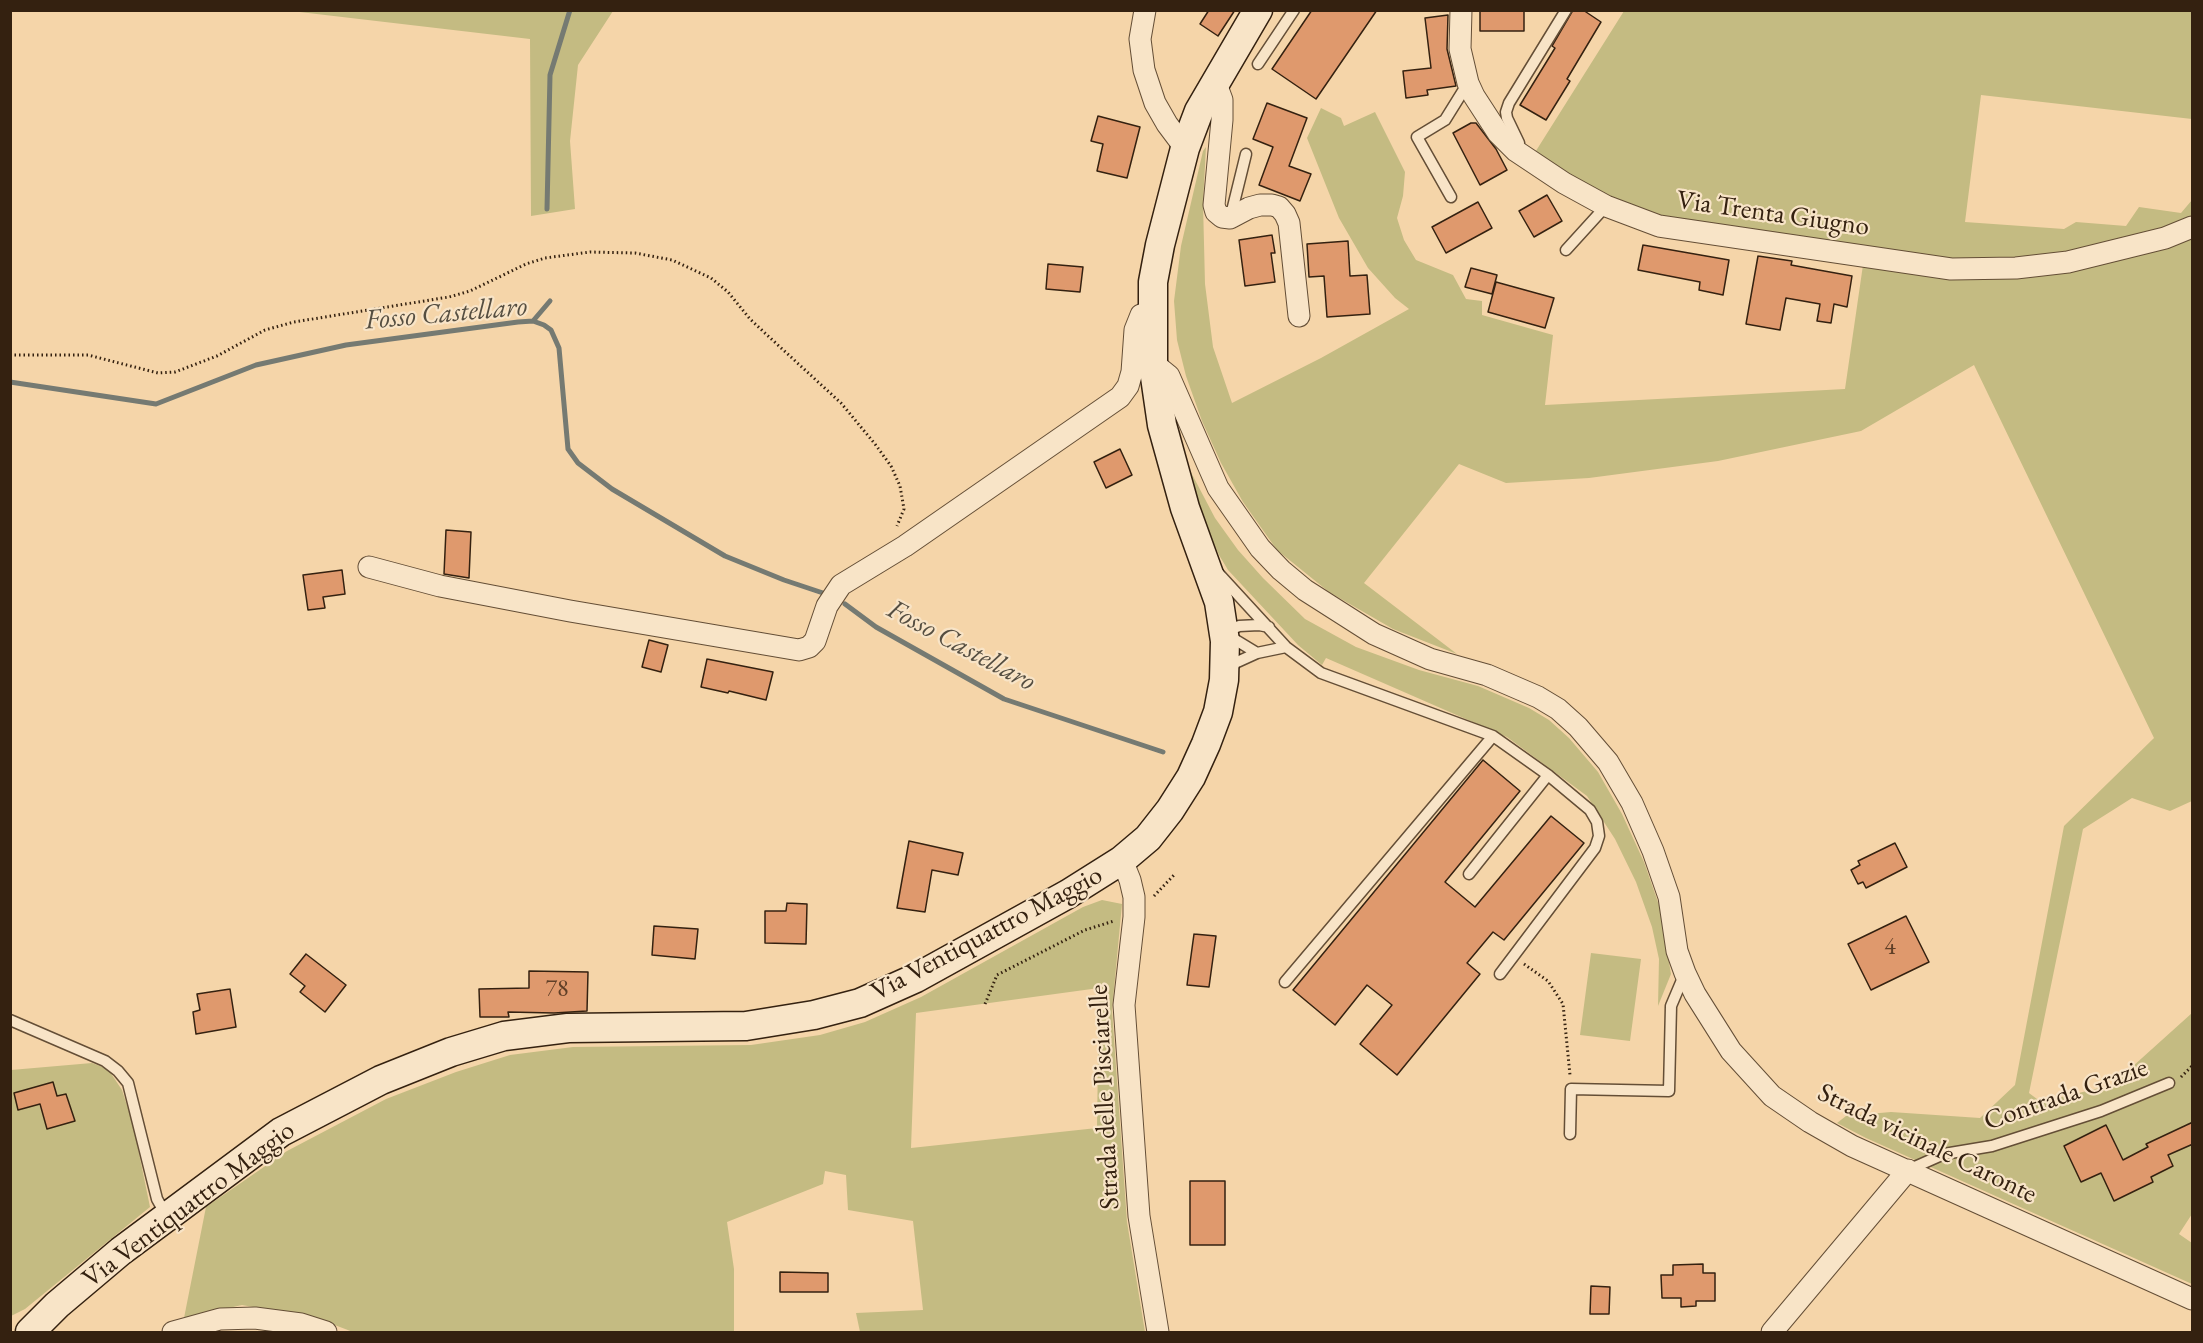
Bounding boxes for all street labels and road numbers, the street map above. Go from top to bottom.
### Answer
street label: Via Trenta Giugno [1675,184,1871,244]
street label: Via Ventiquattro Maggio [866,859,1108,1009]
street label: Strada delle Pisciarelle [1083,984,1127,1210]
street label: Contrada Grazie [1980,1052,2152,1138]
street label: Strada vicinale Caronte [1812,1077,2042,1211]
street label: Via Ventiquattro Maggio [76,1115,302,1295]

